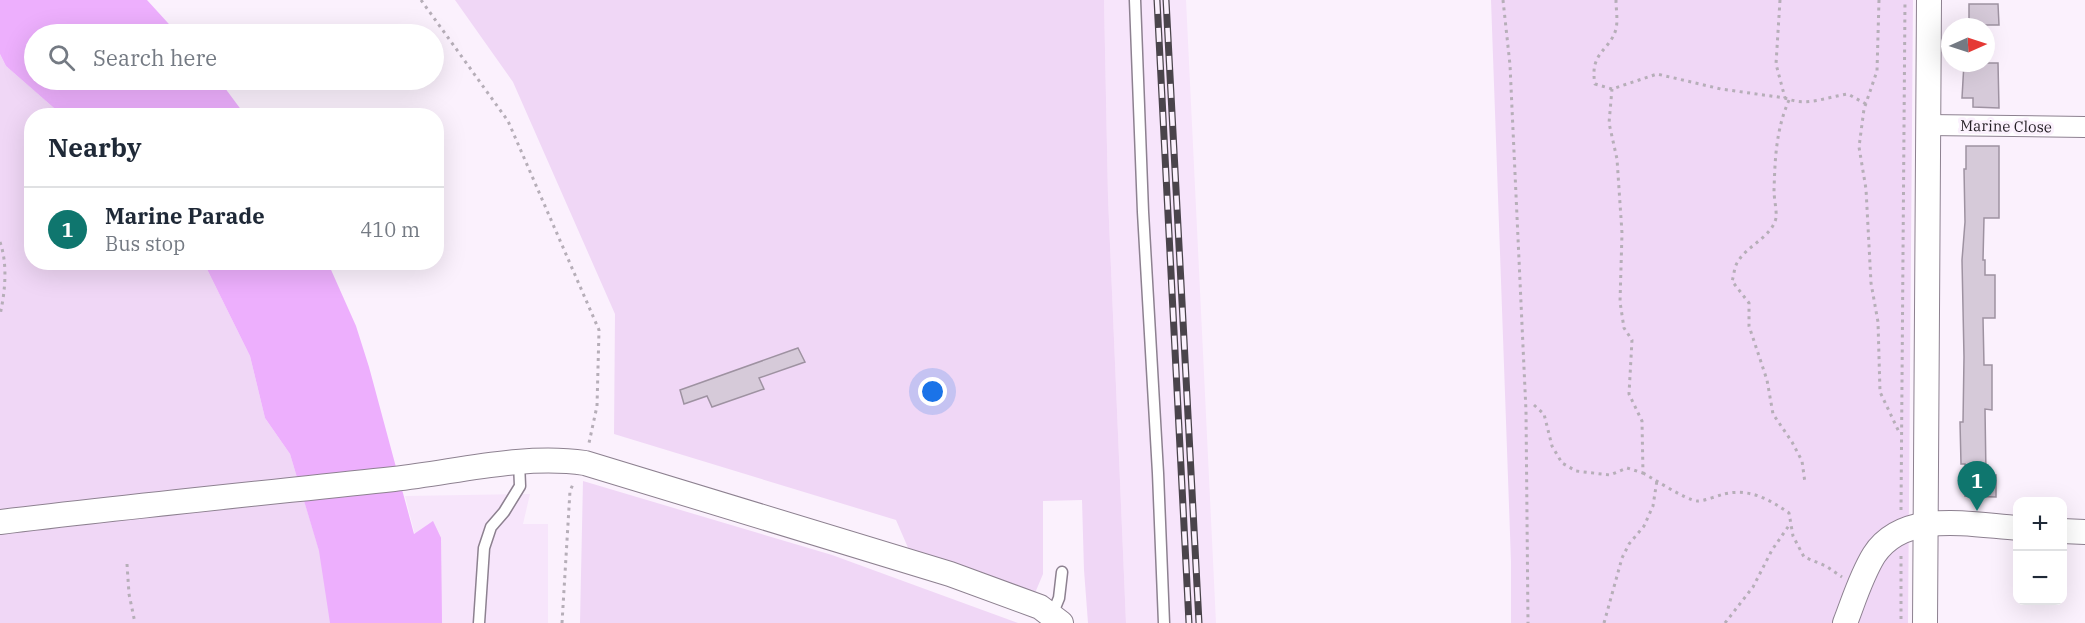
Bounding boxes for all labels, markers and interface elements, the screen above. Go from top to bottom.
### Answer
north arrow [1941,18,1995,72]
search box [24,24,444,90]
icon: search [45,41,78,74]
text: Search here [93,43,217,72]
street label: Marine Close [1960,116,2052,136]
text: Nearby [48,130,142,164]
text: Marine Parade [105,201,265,230]
text: 1 [62,216,74,243]
text: 410 m [360,216,420,243]
text: Bus stop [105,230,185,257]
your location [918,377,947,406]
pin: 1 [1958,462,1996,511]
map controls [2013,497,2067,605]
button: + [2013,497,2067,551]
button: − [2013,551,2067,605]

